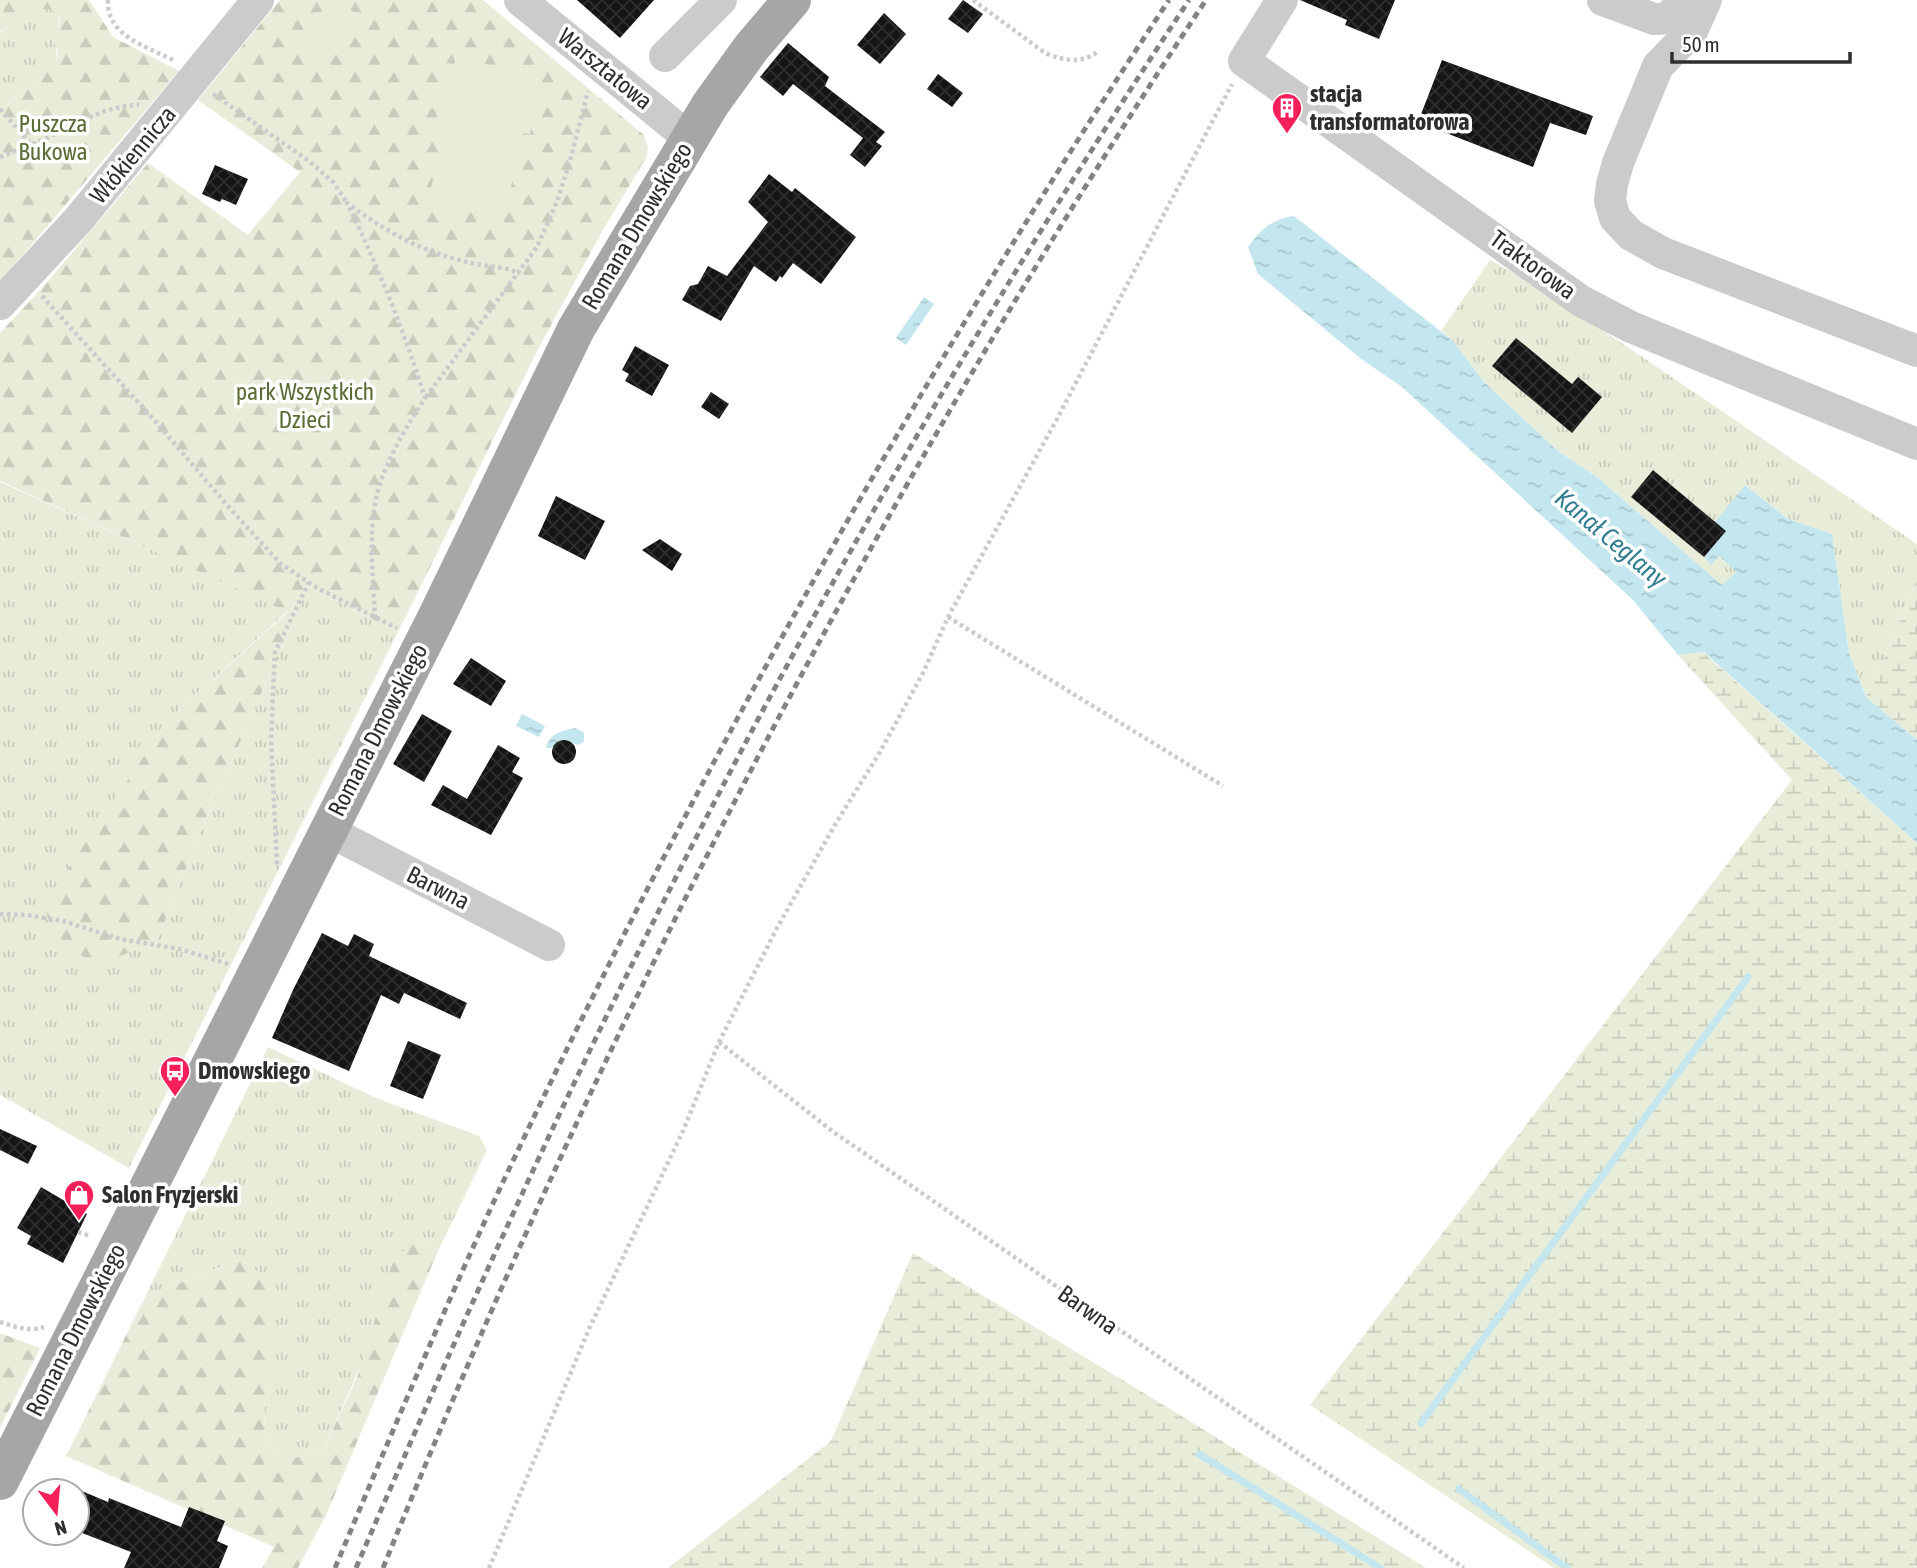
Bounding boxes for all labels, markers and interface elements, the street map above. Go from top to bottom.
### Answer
scale bar [1672,21,1850,65]
street label: Warsztatowa [553,23,658,115]
text: 50 m [1682,32,1720,56]
place label: stacja transformatorowa [1309,80,1470,135]
building icon: stacja transformatorowa [1270,91,1304,135]
street label: Włókiennicza [84,101,181,209]
park label: Puszcza Bukowa [18,110,88,165]
street label: Romana Dmowskiego [576,137,697,314]
street label: Traktorowa [1485,225,1581,305]
park label: park Wszystkich Dzieci [236,378,374,433]
water label: Kanał Ceglany [1549,483,1673,594]
street label: Romana Dmowskiego [322,639,433,820]
street label: Barwna [402,860,474,915]
bus stop icon: Dmowskiego [158,1054,192,1098]
place label: Dmowskiego [198,1057,311,1084]
shop icon: Salon Fryzjerski [62,1178,96,1222]
place label: Salon Fryzjerski [102,1181,238,1208]
street label: Romana Dmowskiego [20,1239,131,1420]
street label: Barwna [1053,1279,1123,1340]
north arrow [21,1477,91,1547]
text: N [52,1516,69,1540]

